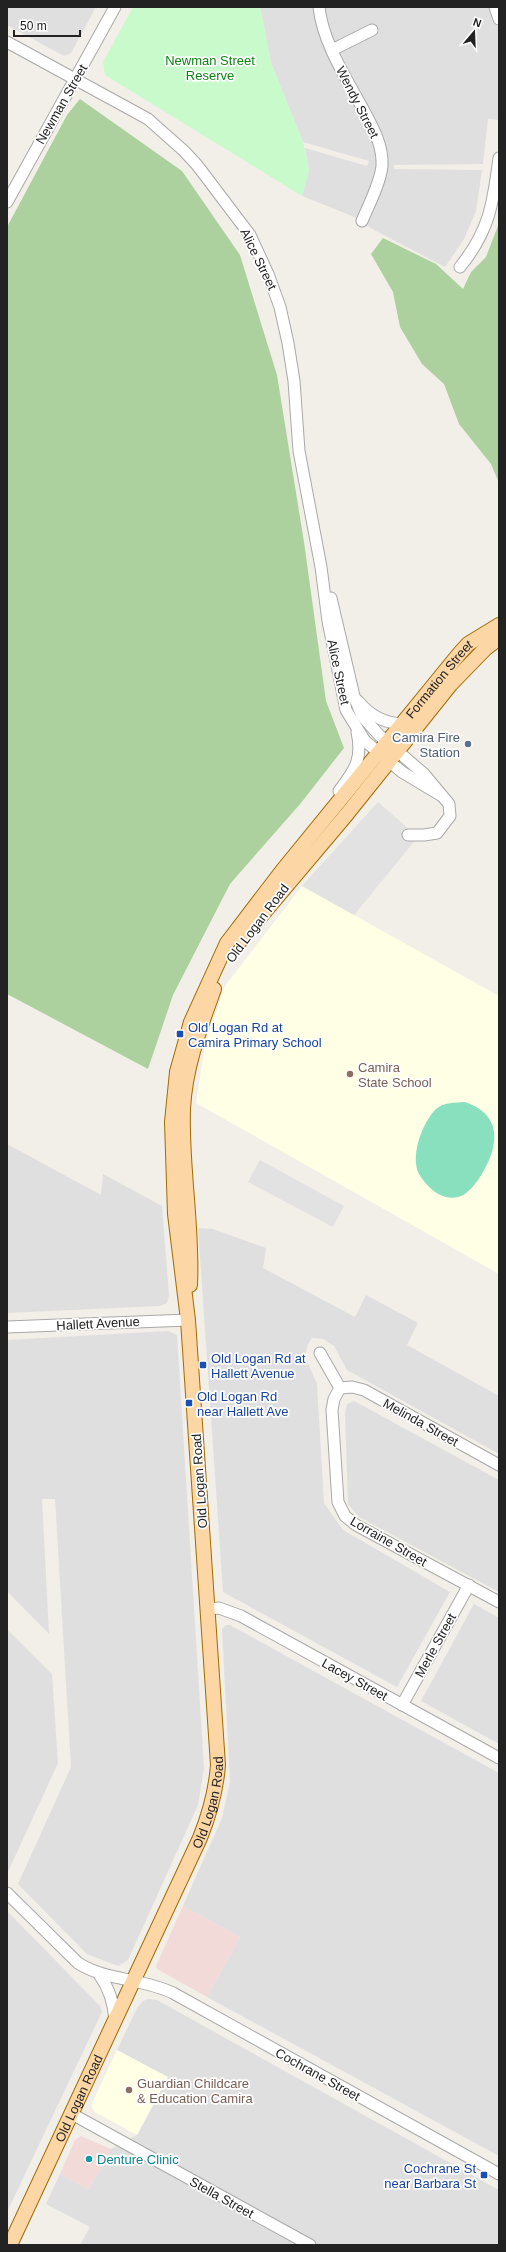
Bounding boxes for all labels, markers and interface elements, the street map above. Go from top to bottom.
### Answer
scale bar [14,12,80,38]
north arrow [454,12,494,52]
text: N [472,16,483,30]
text: 50 m [20,19,47,33]
park label: Newman Street Reserve [165,53,255,83]
street label: Newman Street [33,61,91,147]
street label: Wendy Street [333,64,382,141]
street label: Alice Street [237,226,280,293]
street label: Formation Street [403,636,475,722]
street label: Alice Street [324,638,353,707]
place label: Camira Fire Station [392,730,460,760]
marker: Camira Fire Station [463,739,473,749]
street label: Old Logan Road [223,881,292,966]
place label: Old Logan Rd at Camira Primary School [188,1020,322,1050]
marker: Old Logan Rd at Camira Primary School [175,1029,185,1039]
place label: Camira State School [358,1060,432,1090]
marker: Camira State School [345,1069,355,1079]
street label: Hallett Avenue [56,1314,140,1333]
place label: Old Logan Rd at Hallett Avenue [211,1351,306,1381]
marker: Old Logan Rd at Hallett Avenue [198,1360,208,1370]
place label: Old Logan Rd near Hallett Ave [197,1389,289,1419]
street label: Melinda Street [380,1396,461,1450]
marker: Old Logan Rd near Hallett Ave [184,1398,194,1408]
street label: Old Logan Road [189,1433,210,1529]
street label: Lorraine Street [348,1513,430,1570]
street label: Merle Street [412,1610,459,1680]
street label: Lacey Street [319,1655,391,1704]
street label: Old Logan Road [189,1756,226,1851]
street label: Cochrane Street [273,2045,363,2104]
street label: Old Logan Road [52,2052,106,2145]
place label: Guardian Childcare & Education Camira [137,2076,253,2106]
marker: Guardian Childcare & Education Camira [124,2085,134,2095]
place label: Denture Clinic [97,2152,179,2167]
marker: Denture Clinic [84,2154,94,2164]
place label: Cochrane St near Barbara St [384,2161,476,2191]
marker: Cochrane St near Barbara St [479,2170,489,2180]
street label: Stella Street [187,2174,257,2221]

